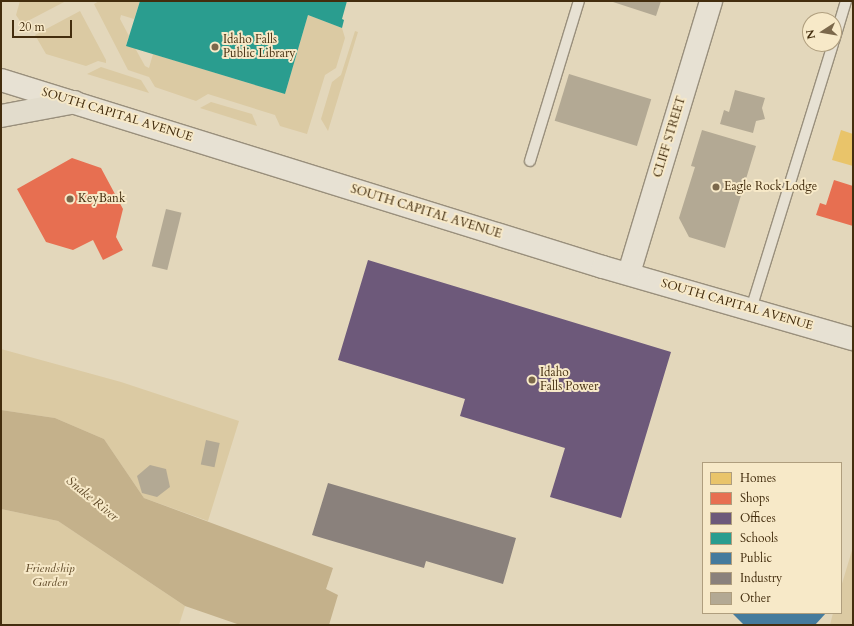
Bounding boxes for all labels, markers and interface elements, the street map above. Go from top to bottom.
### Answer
scale bar [14,12,74,38]
north arrow [802,12,842,52]
text: 20 m [19,19,45,35]
text: N [802,28,819,41]
place label: Idaho Falls Public Library [223,33,296,61]
marker: Idaho Falls Public Library [210,42,220,52]
street label: SOUTH CAPITAL AVENUE [40,85,194,145]
street label: CLIFF STREET [651,95,689,179]
place label: Eagle Rock Lodge [724,180,817,194]
street label: SOUTH CAPITAL AVENUE [349,182,503,242]
marker: Eagle Rock Lodge [711,182,721,192]
place label: KeyBank [78,192,125,206]
marker: KeyBank [65,194,75,204]
street label: SOUTH CAPITAL AVENUE [659,276,815,334]
place label: Idaho Falls Power [540,366,598,394]
marker: Idaho Falls Power [527,375,537,385]
legend [702,462,842,614]
text: Homes [740,470,776,486]
water label: Snake River [63,473,121,525]
text: Shops [740,490,769,506]
text: Offices [740,510,776,526]
text: Schools [740,530,778,546]
text: Public [740,550,772,566]
park label: Friendship Garden [25,562,75,590]
text: Industry [740,570,782,586]
text: Other [740,590,771,606]

